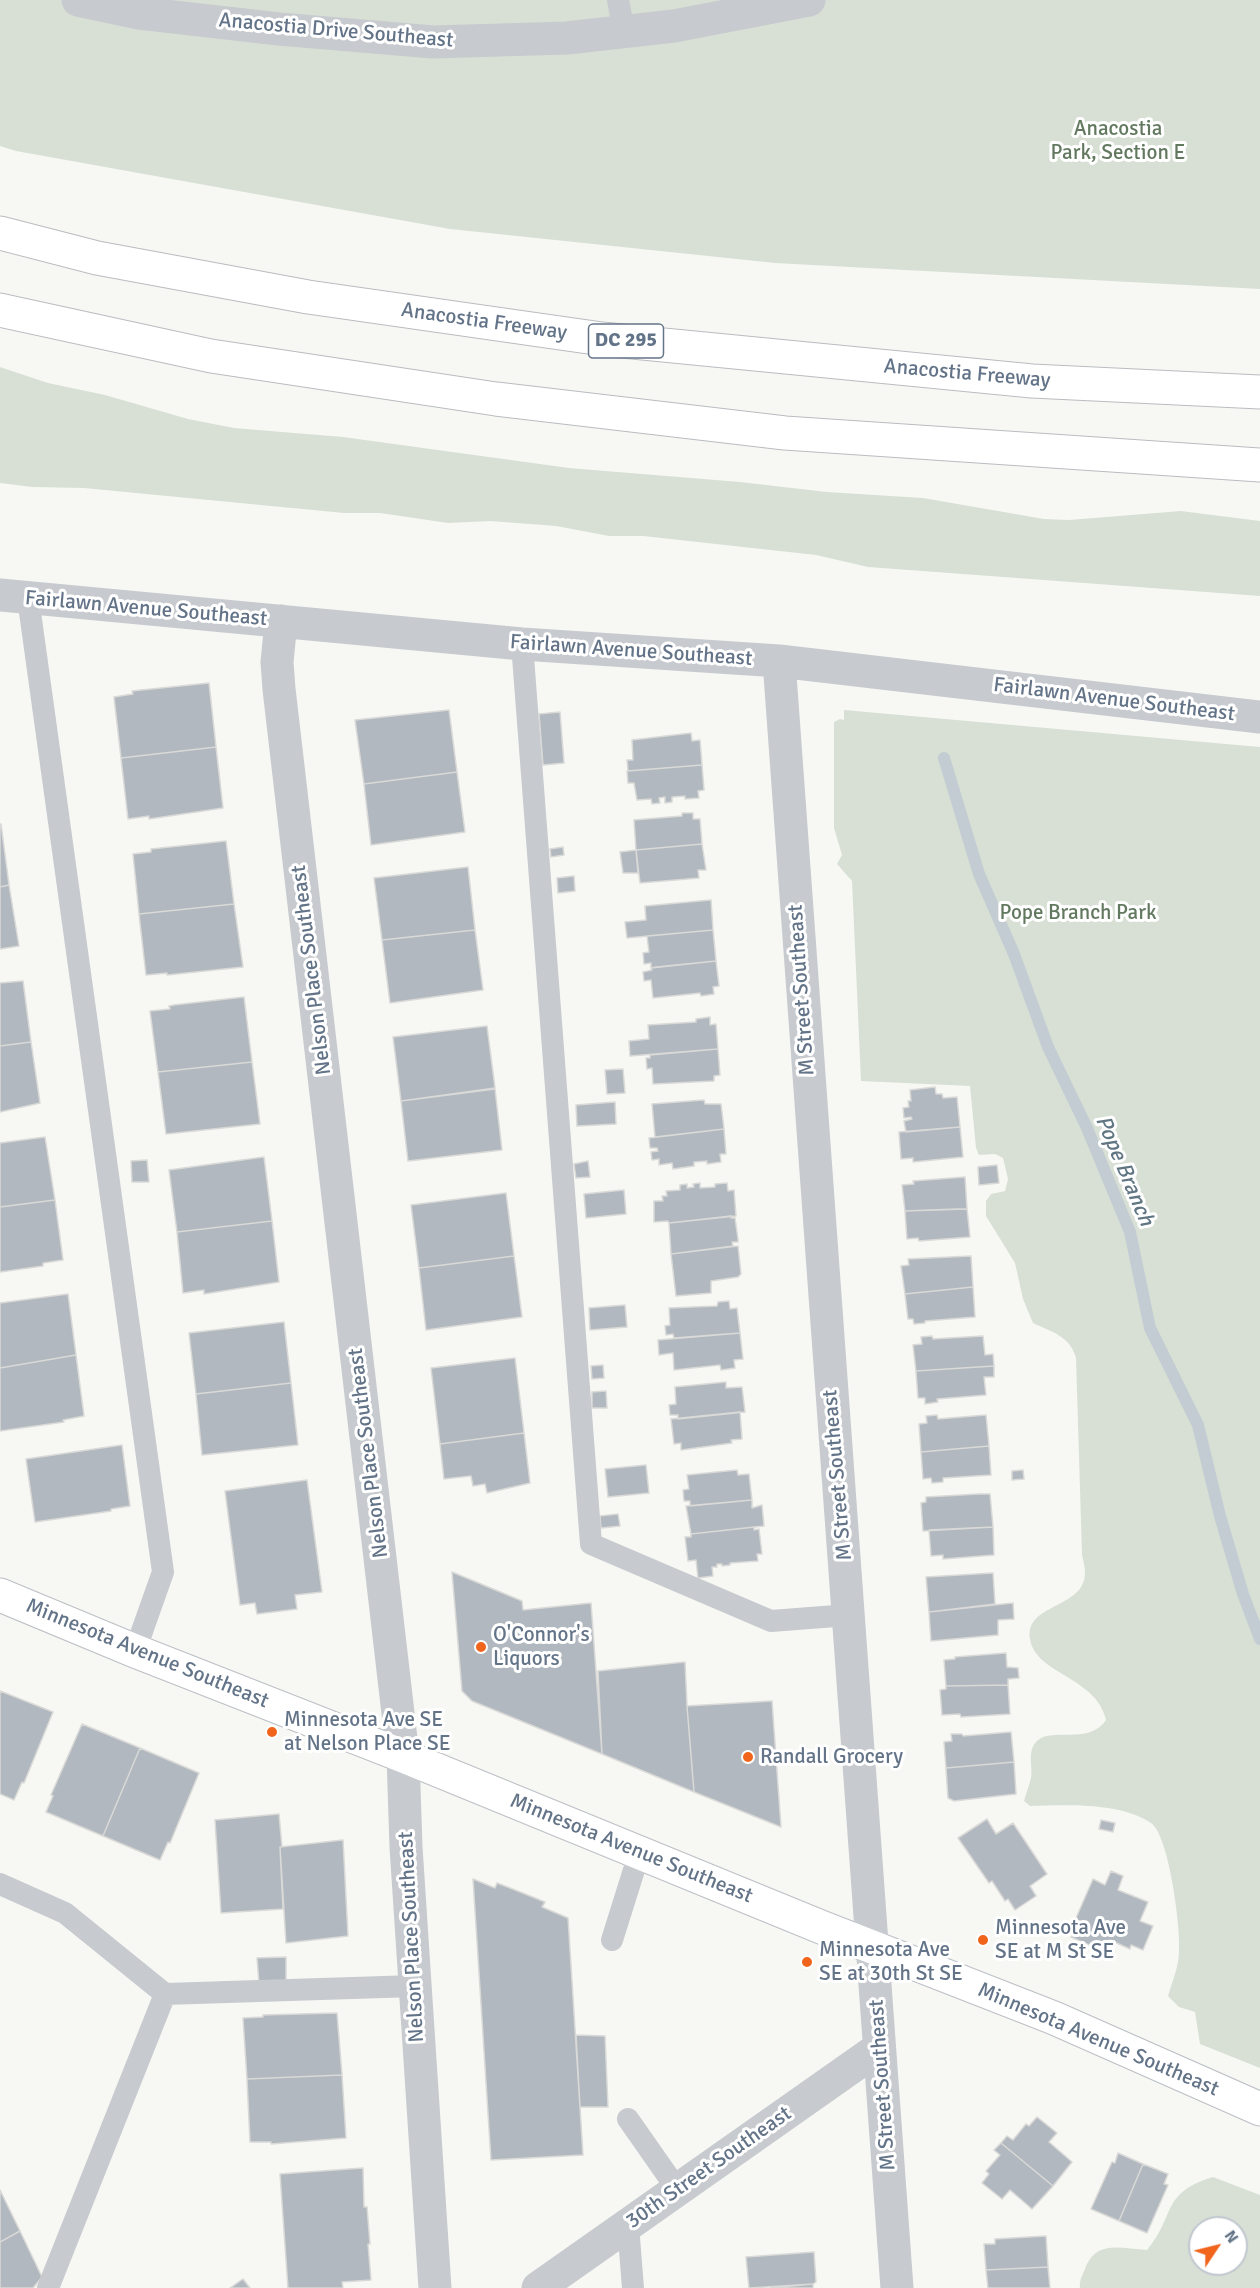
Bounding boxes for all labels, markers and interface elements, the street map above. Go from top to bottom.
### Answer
street label: Anacostia Drive Southeast [218,8,454,54]
park label: Anacostia Park, Section E [1051,116,1185,166]
street label: Anacostia Freeway [400,298,568,346]
road number: DC 295 [588,324,664,358]
street label: Anacostia Freeway [883,354,1051,394]
street label: Fairlawn Avenue Southeast [24,586,268,632]
street label: Fairlawn Avenue Southeast [509,630,753,672]
street label: Fairlawn Avenue Southeast [992,673,1236,727]
street label: Nelson Place Southeast [287,864,337,1076]
park label: Pope Branch Park [1000,900,1156,926]
street label: M Street Southeast [783,904,821,1076]
water label: Pope Branch [1089,1112,1159,1230]
street label: Nelson Place Southeast [344,1347,394,1559]
street label: M Street Southeast [818,1388,858,1562]
street label: Minnesota Avenue Southeast [22,1594,272,1714]
place label: O'Connor's Liquors [493,1622,590,1672]
marker: O'Connor's Liquors [474,1640,488,1654]
place label: Minnesota Ave SE at Nelson Place SE [284,1707,451,1757]
marker: Minnesota Ave SE at Nelson Place SE [265,1725,279,1739]
place label: Randall Grocery [760,1744,903,1770]
marker: Randall Grocery [741,1750,755,1764]
street label: Minnesota Avenue Southeast [506,1789,756,1909]
street label: Nelson Place Southeast [394,1831,430,2043]
place label: Minnesota Ave SE at M St SE [995,1915,1126,1965]
marker: Minnesota Ave SE at M St SE [976,1933,990,1947]
place label: Minnesota Ave SE at 30th St SE [819,1937,963,1987]
marker: Minnesota Ave SE at 30th St SE [800,1955,814,1969]
street label: Minnesota Avenue Southeast [974,1978,1222,2102]
street label: M Street Southeast [864,1999,902,2171]
street label: 30th Street Southeast [622,2101,796,2235]
north arrow [1188,2216,1248,2276]
text: N [1220,2227,1242,2247]

